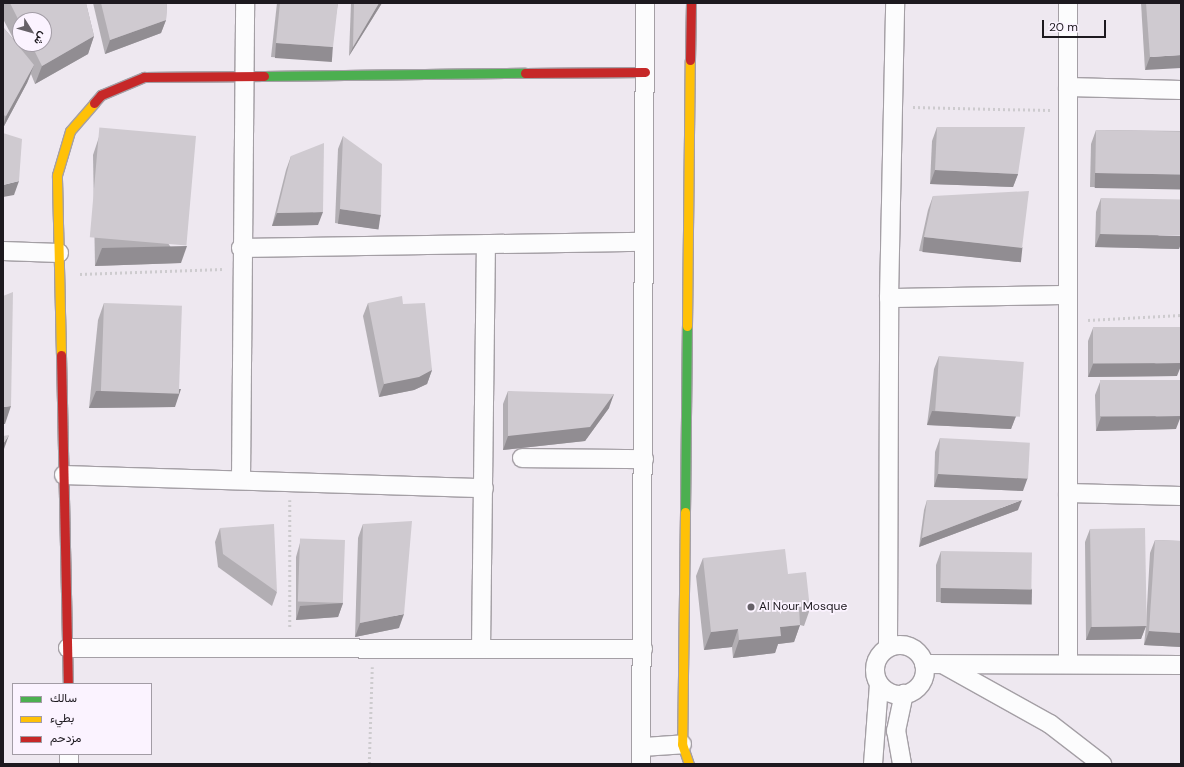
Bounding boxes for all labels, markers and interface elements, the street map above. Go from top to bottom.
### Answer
north arrow [12,12,52,52]
scale bar [1044,12,1108,38]
text: 20 m [1049,19,1078,35]
text: ش [31,29,50,48]
place label: Al Nour Mosque [759,600,847,614]
marker: Al Nour Mosque [746,602,756,612]
legend [12,683,152,755]
text: سالك [50,690,77,706]
text: بطيء [50,710,74,726]
text: مزدحم [50,730,81,746]

